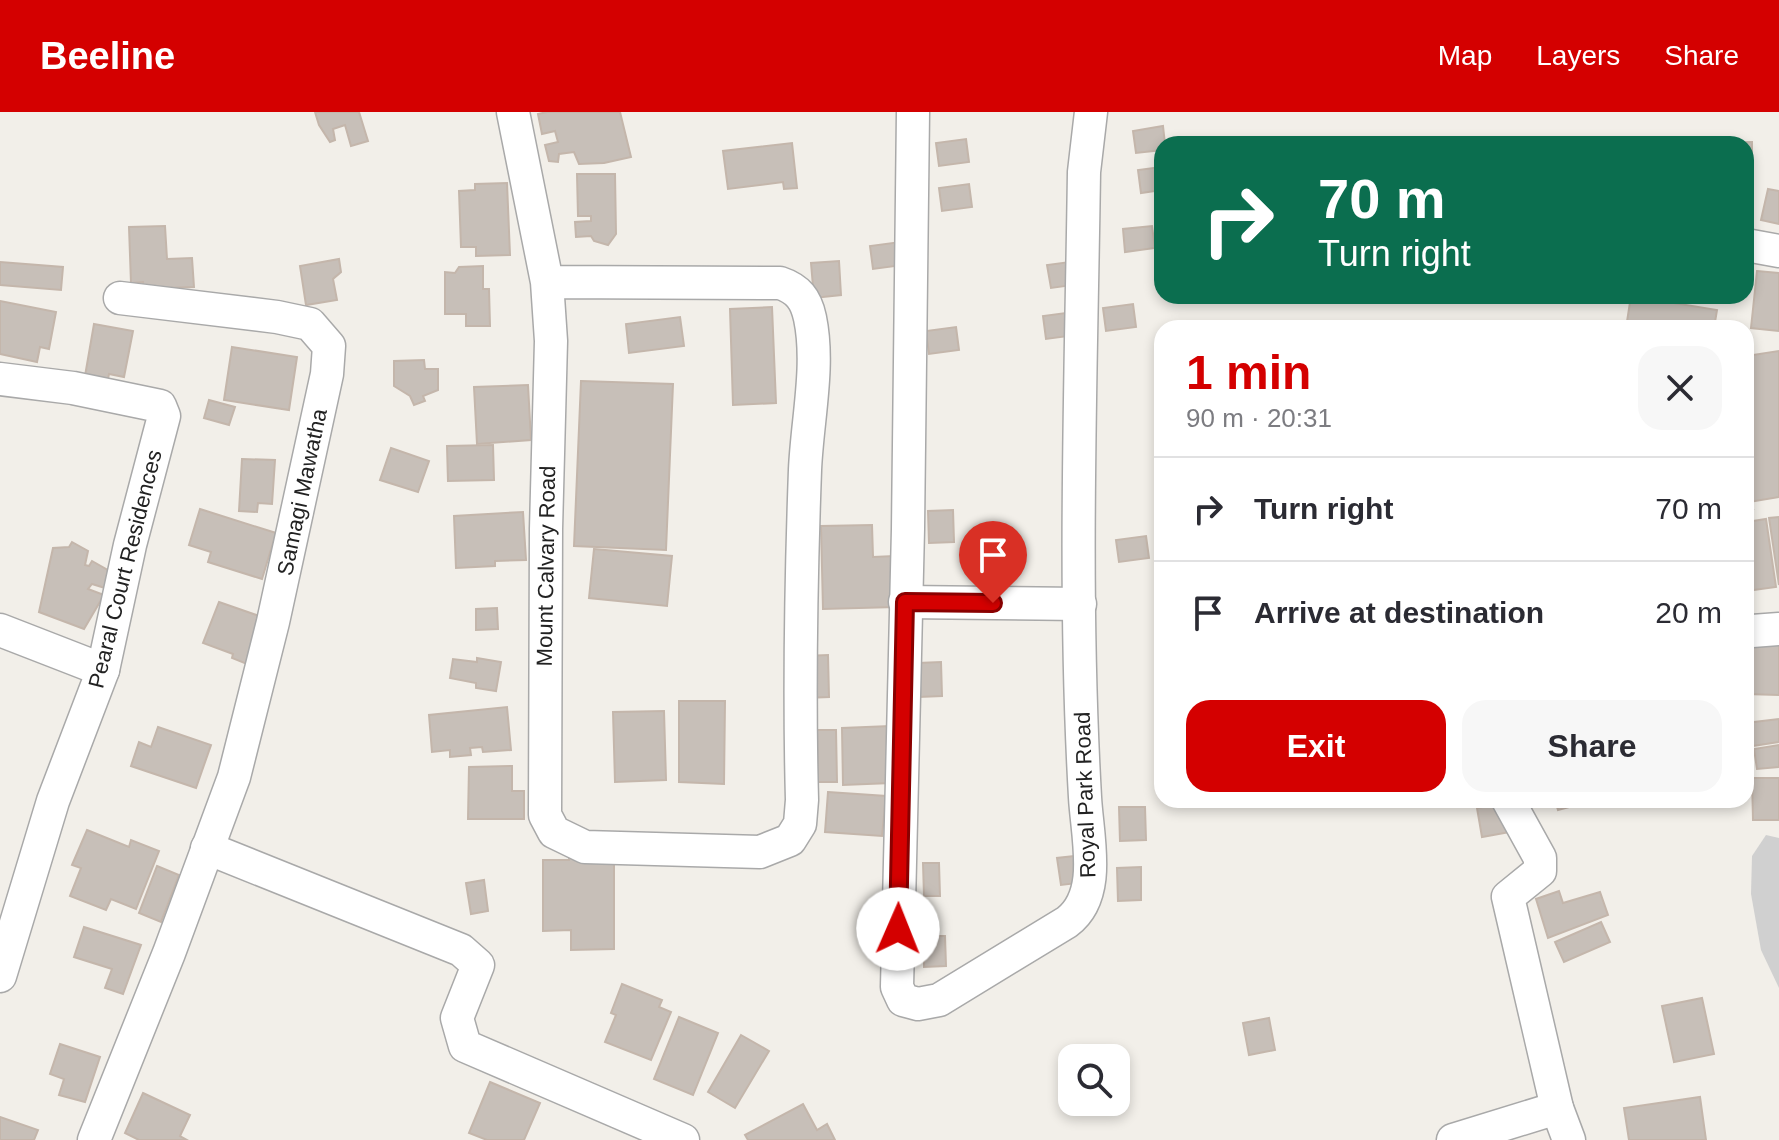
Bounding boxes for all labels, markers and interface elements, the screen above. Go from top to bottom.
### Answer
text: Beeline [40,35,175,77]
text: Map [1438,40,1492,71]
text: Layers [1536,40,1620,71]
text: Share [1664,40,1739,71]
text: 70 m [1318,167,1446,230]
icon: right [1186,168,1290,272]
text: Turn right [1318,233,1471,274]
text: 1 min [1186,346,1311,399]
button: close [1638,346,1722,430]
text: 90 m · 20:31 [1186,403,1332,433]
street label: Samagi Mawatha [272,406,332,578]
street label: Pearal Court Residences [83,447,167,691]
street label: Mount Calvary Road [532,466,560,666]
icon: right [1186,487,1230,531]
text: Turn right [1254,492,1393,525]
text: 70 m [1655,492,1722,525]
pin [959,521,1027,603]
icon: arrive [971,533,1015,577]
icon: arrive [1186,591,1230,635]
text: Arrive at destination [1254,596,1544,629]
text: 20 m [1655,596,1722,629]
button: Exit [1186,700,1446,792]
button: Share [1462,700,1722,792]
street label: Royal Park Road [1070,711,1100,879]
position arrow [856,887,940,971]
map controls [1058,1044,1130,1116]
button: search [1058,1044,1130,1116]

